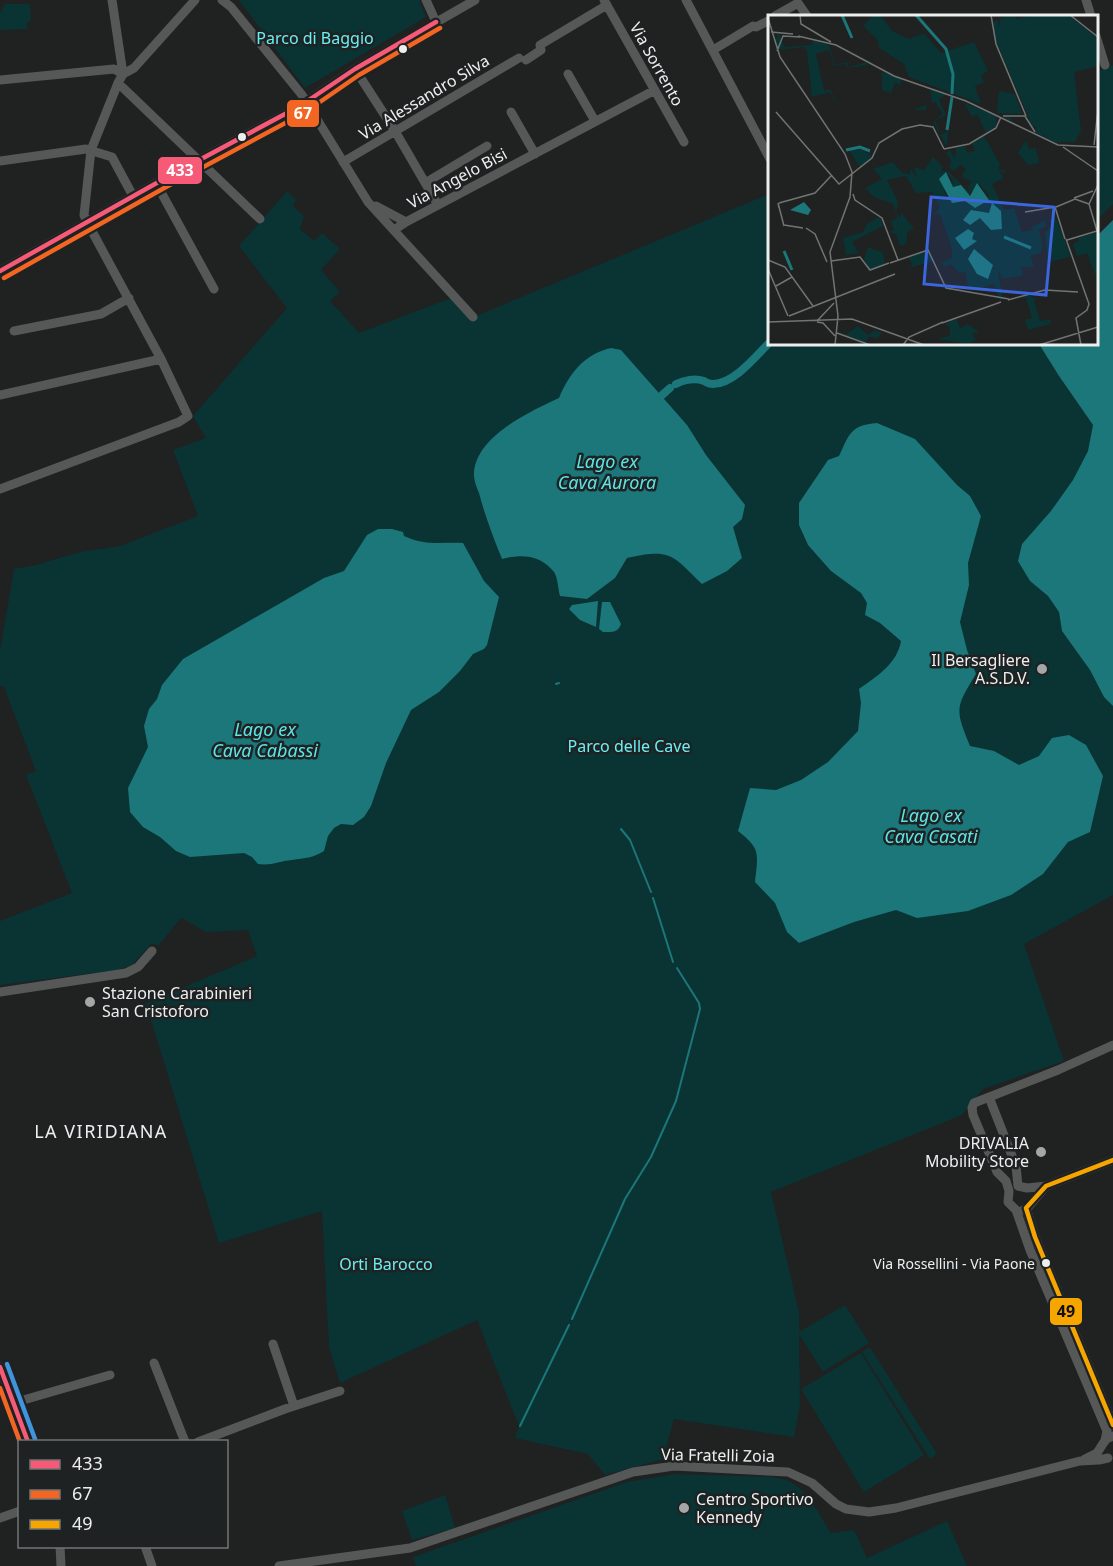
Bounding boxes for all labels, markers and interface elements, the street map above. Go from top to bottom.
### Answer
inset map [768,15,1098,345]
street label: Via Sorrento [625,18,689,110]
park label: Parco di Baggio [256,27,374,49]
unlabelled marker [397,43,409,55]
street label: Via Alessandro Silva [355,49,493,145]
line badge: 67 [286,99,320,128]
text: 67 [294,102,312,124]
unlabelled marker [236,131,248,143]
street label: Via Angelo Bisi [403,142,511,214]
line badge: 433 [157,156,203,185]
text: 433 [166,159,194,181]
water label: Lago ex Cava Aurora [558,449,656,494]
place label: Il Bersagliere A.S.D.V. [931,649,1030,689]
marker: Il Bersagliere A.S.D.V. [1035,662,1049,676]
water label: Lago ex Cava Cabassi [212,717,318,762]
park label: Parco delle Cave [567,735,691,757]
water label: Lago ex Cava Casati [884,803,978,848]
place label: Stazione Carabinieri San Cristoforo [102,982,252,1022]
marker: Stazione Carabinieri San Cristoforo [83,995,97,1009]
district label: LA VIRIDIANA [34,1119,168,1143]
place label: DRIVALIA Mobility Store [925,1132,1030,1172]
marker: DRIVALIA Mobility Store [1034,1145,1048,1159]
park label: Orti Barocco [339,1253,433,1275]
place label: Via Rossellini - Via Paone [873,1254,1035,1273]
marker: Via Rossellini - Via Paone [1040,1257,1052,1269]
line badge: 49 [1049,1297,1083,1326]
text: 49 [1057,1300,1075,1322]
legend [18,1440,228,1548]
street label: Via Fratelli Zoia [661,1443,775,1467]
text: 433 [72,1451,103,1475]
text: 67 [72,1481,93,1505]
place label: Centro Sportivo Kennedy [696,1488,814,1528]
marker: Centro Sportivo Kennedy [677,1501,691,1515]
text: 49 [72,1511,93,1535]

